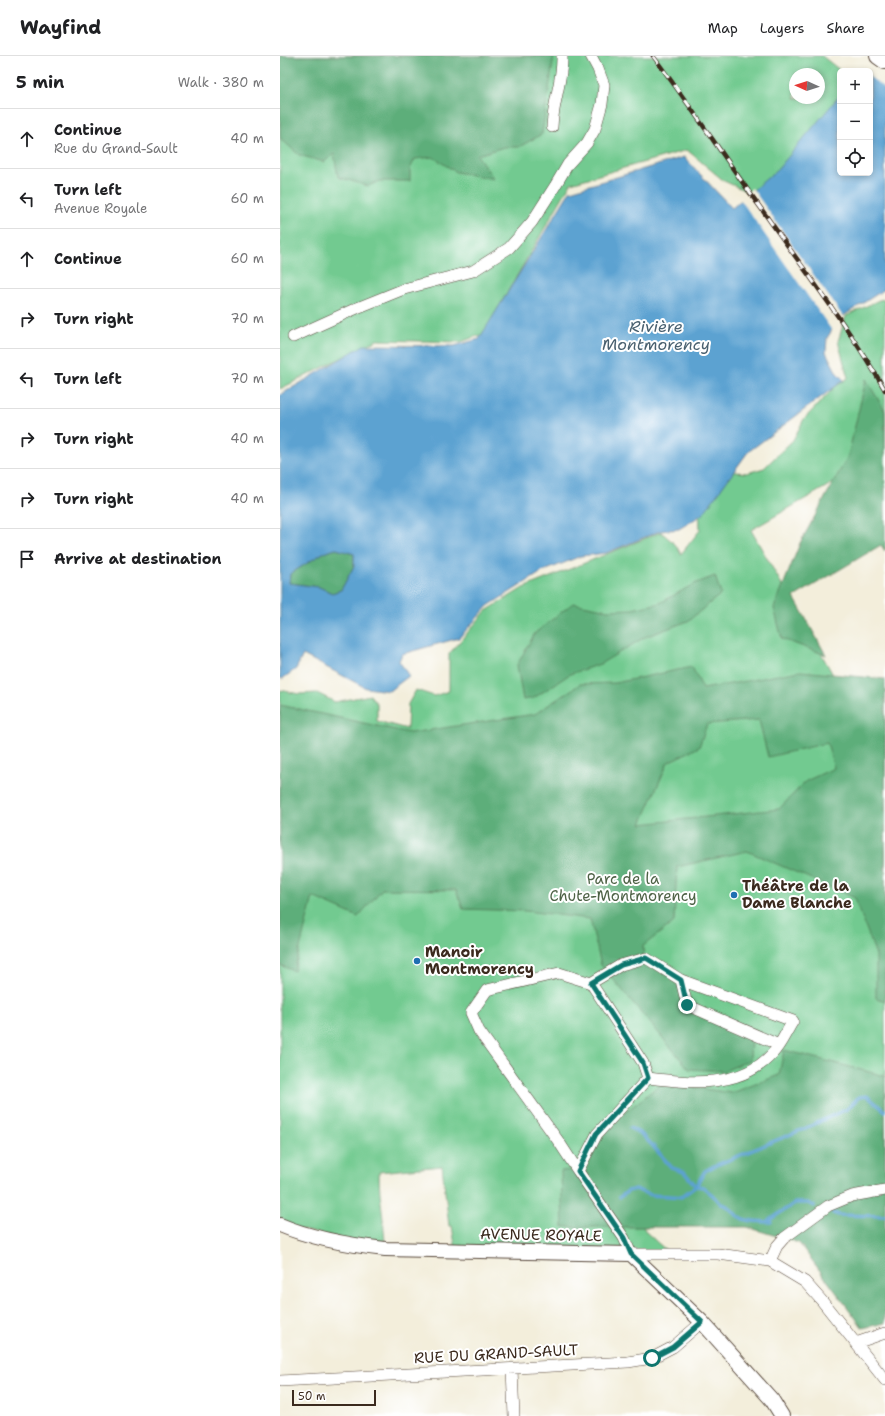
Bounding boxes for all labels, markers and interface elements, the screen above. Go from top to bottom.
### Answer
text: Wayfind [20,15,101,40]
text: Map [708,19,738,37]
text: Layers [760,19,804,37]
text: Share [826,19,865,37]
north arrow [789,68,825,104]
map controls [837,68,873,176]
button: + [837,68,873,104]
text: 5 min [16,71,64,93]
text: Walk · 380 m [178,74,264,91]
button: − [837,104,873,140]
text: Continue [54,120,122,140]
icon: ahead [16,128,38,150]
text: 40 m [230,130,264,147]
text: Rue du Grand-Sault [54,140,178,157]
button: locate [837,140,873,176]
text: Turn left [54,180,122,200]
icon: left [16,188,38,210]
text: 60 m [231,190,264,207]
text: Avenue Royale [54,200,147,217]
icon: ahead [16,248,38,270]
text: Continue [54,249,122,269]
text: 60 m [231,250,264,267]
icon: right [16,308,38,330]
text: Turn right [54,309,134,329]
text: 70 m [230,310,264,327]
water label: Rivière Montmorency [602,316,710,355]
icon: left [16,368,38,390]
text: Turn left [54,369,122,389]
text: 70 m [230,370,264,387]
icon: right [16,428,38,450]
text: Turn right [54,429,134,449]
text: 40 m [230,430,264,447]
icon: right [16,488,38,510]
text: Turn right [54,489,134,509]
text: 40 m [230,490,264,507]
icon: arrive [16,548,38,570]
text: Arrive at destination [54,549,222,569]
park label: Parc de la Chute-Montmorency [549,869,697,906]
place label: Théâtre de la Dame Blanche [742,876,852,913]
marker: Théâtre de la Dame Blanche [729,890,739,900]
place label: Manoir Montmorency [425,942,534,979]
marker: Manoir Montmorency [412,956,422,966]
route end [678,996,696,1014]
street label: AVENUE ROYALE [480,1224,602,1246]
street label: RUE DU GRAND-SAULT [413,1340,579,1368]
route start [643,1349,661,1367]
scale bar [292,1388,376,1407]
text: 50 m [298,1389,326,1404]

